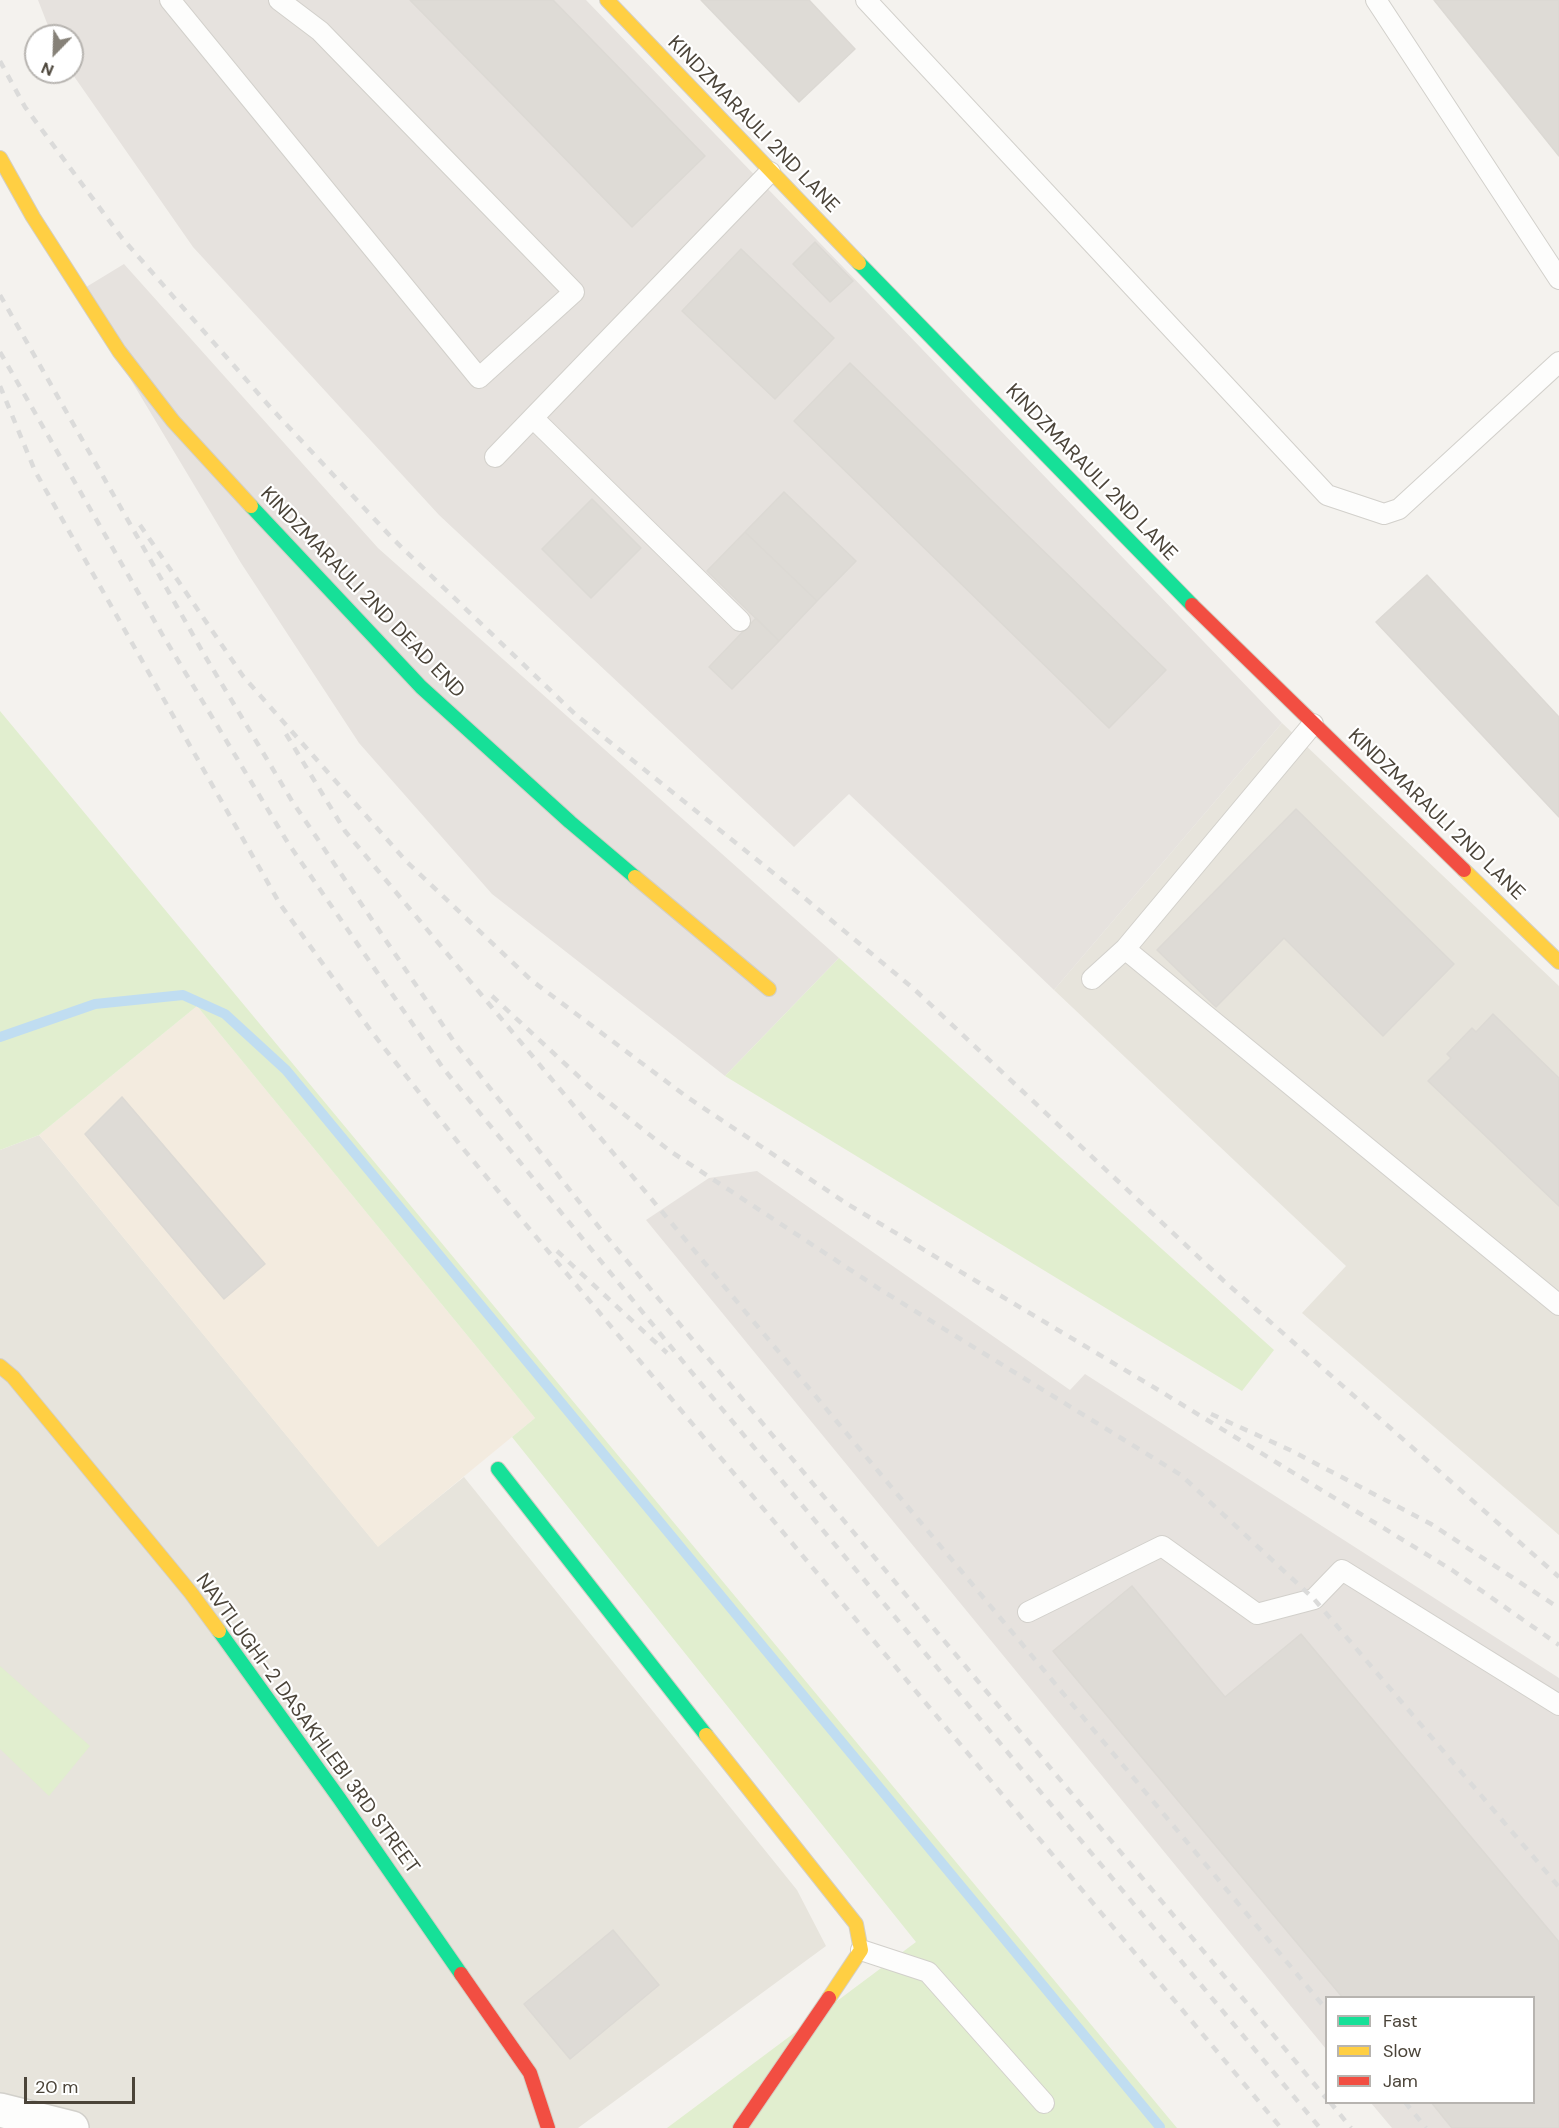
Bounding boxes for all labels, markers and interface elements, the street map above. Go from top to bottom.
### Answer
north arrow [24,24,84,84]
street label: KINDZMARAULI 2ND LANE [662,32,844,218]
text: N [38,57,57,81]
street label: KINDZMARAULI 2ND LANE [1000,380,1182,566]
street label: KINDZMARAULI 2ND DEAD END [255,483,469,703]
street label: KINDZMARAULI 2ND LANE [1343,724,1529,906]
street label: NAVTLUGHI-2 DASAKHLEBI 3RD STREET [190,1569,424,1879]
legend [1325,1996,1535,2104]
text: Fast [1383,2009,1418,2033]
text: Slow [1383,2039,1422,2063]
scale bar [27,2065,138,2103]
text: Jam [1383,2069,1418,2093]
text: 20 m [35,2075,78,2099]

